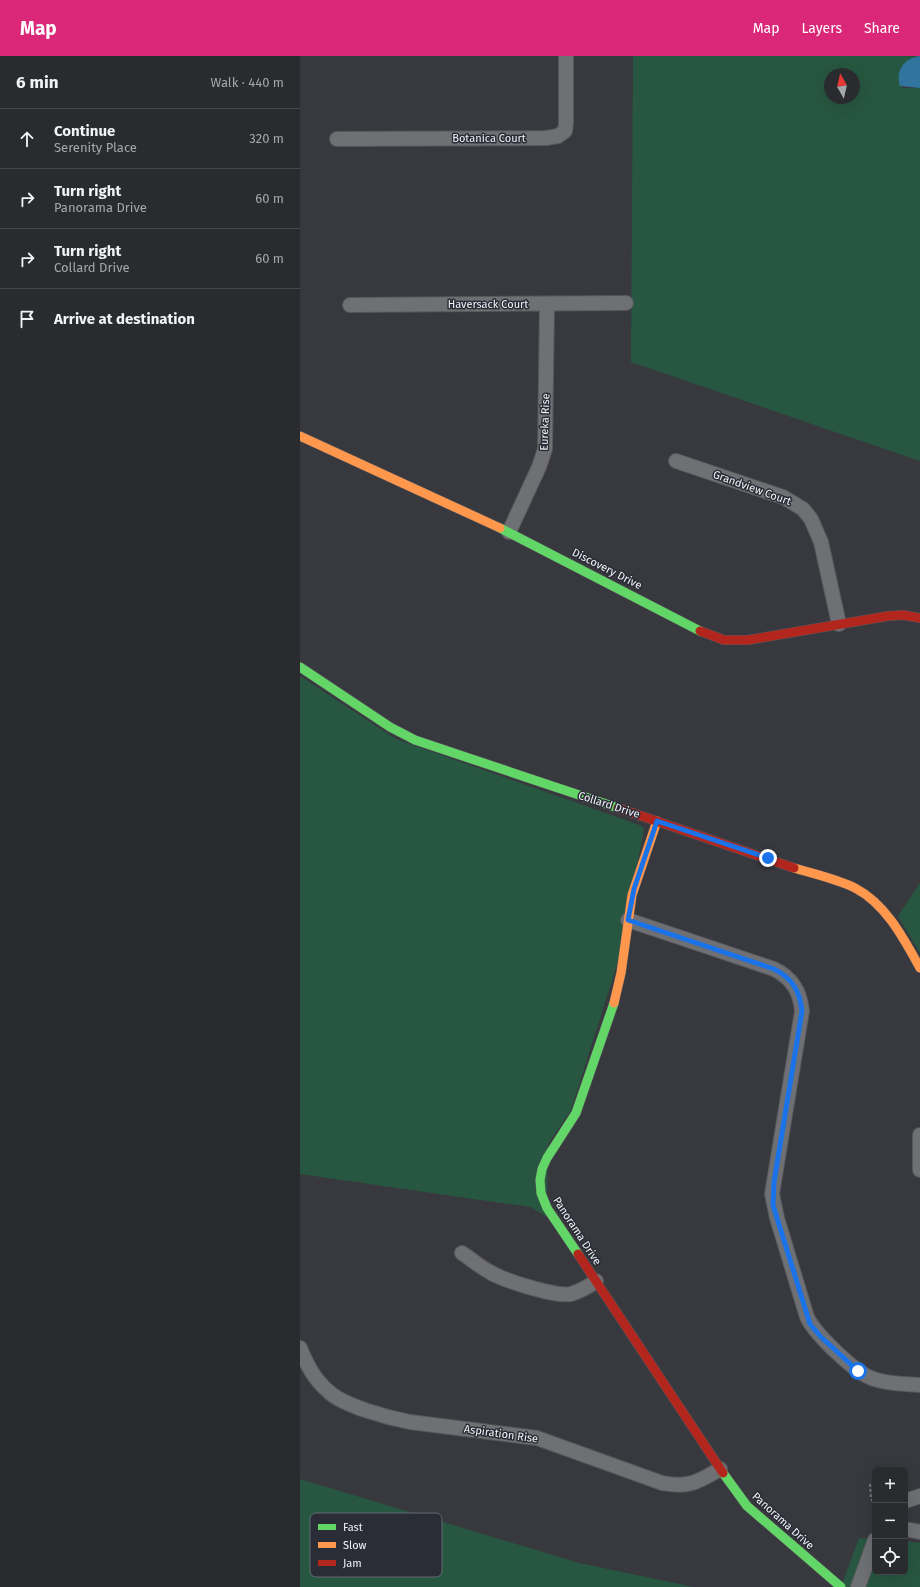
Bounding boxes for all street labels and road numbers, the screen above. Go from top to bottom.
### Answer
street label: Botanica Court [452,132,526,145]
street label: Haversack Court [448,298,528,311]
street label: Eureka Rise [538,393,552,451]
street label: Grandview Court [711,468,793,508]
street label: Discovery Drive [570,546,644,592]
street label: Collard Drive [577,789,641,821]
street label: Panorama Drive [550,1194,604,1268]
street label: Aspiration Rise [463,1422,539,1446]
street label: Panorama Drive [749,1490,817,1552]

